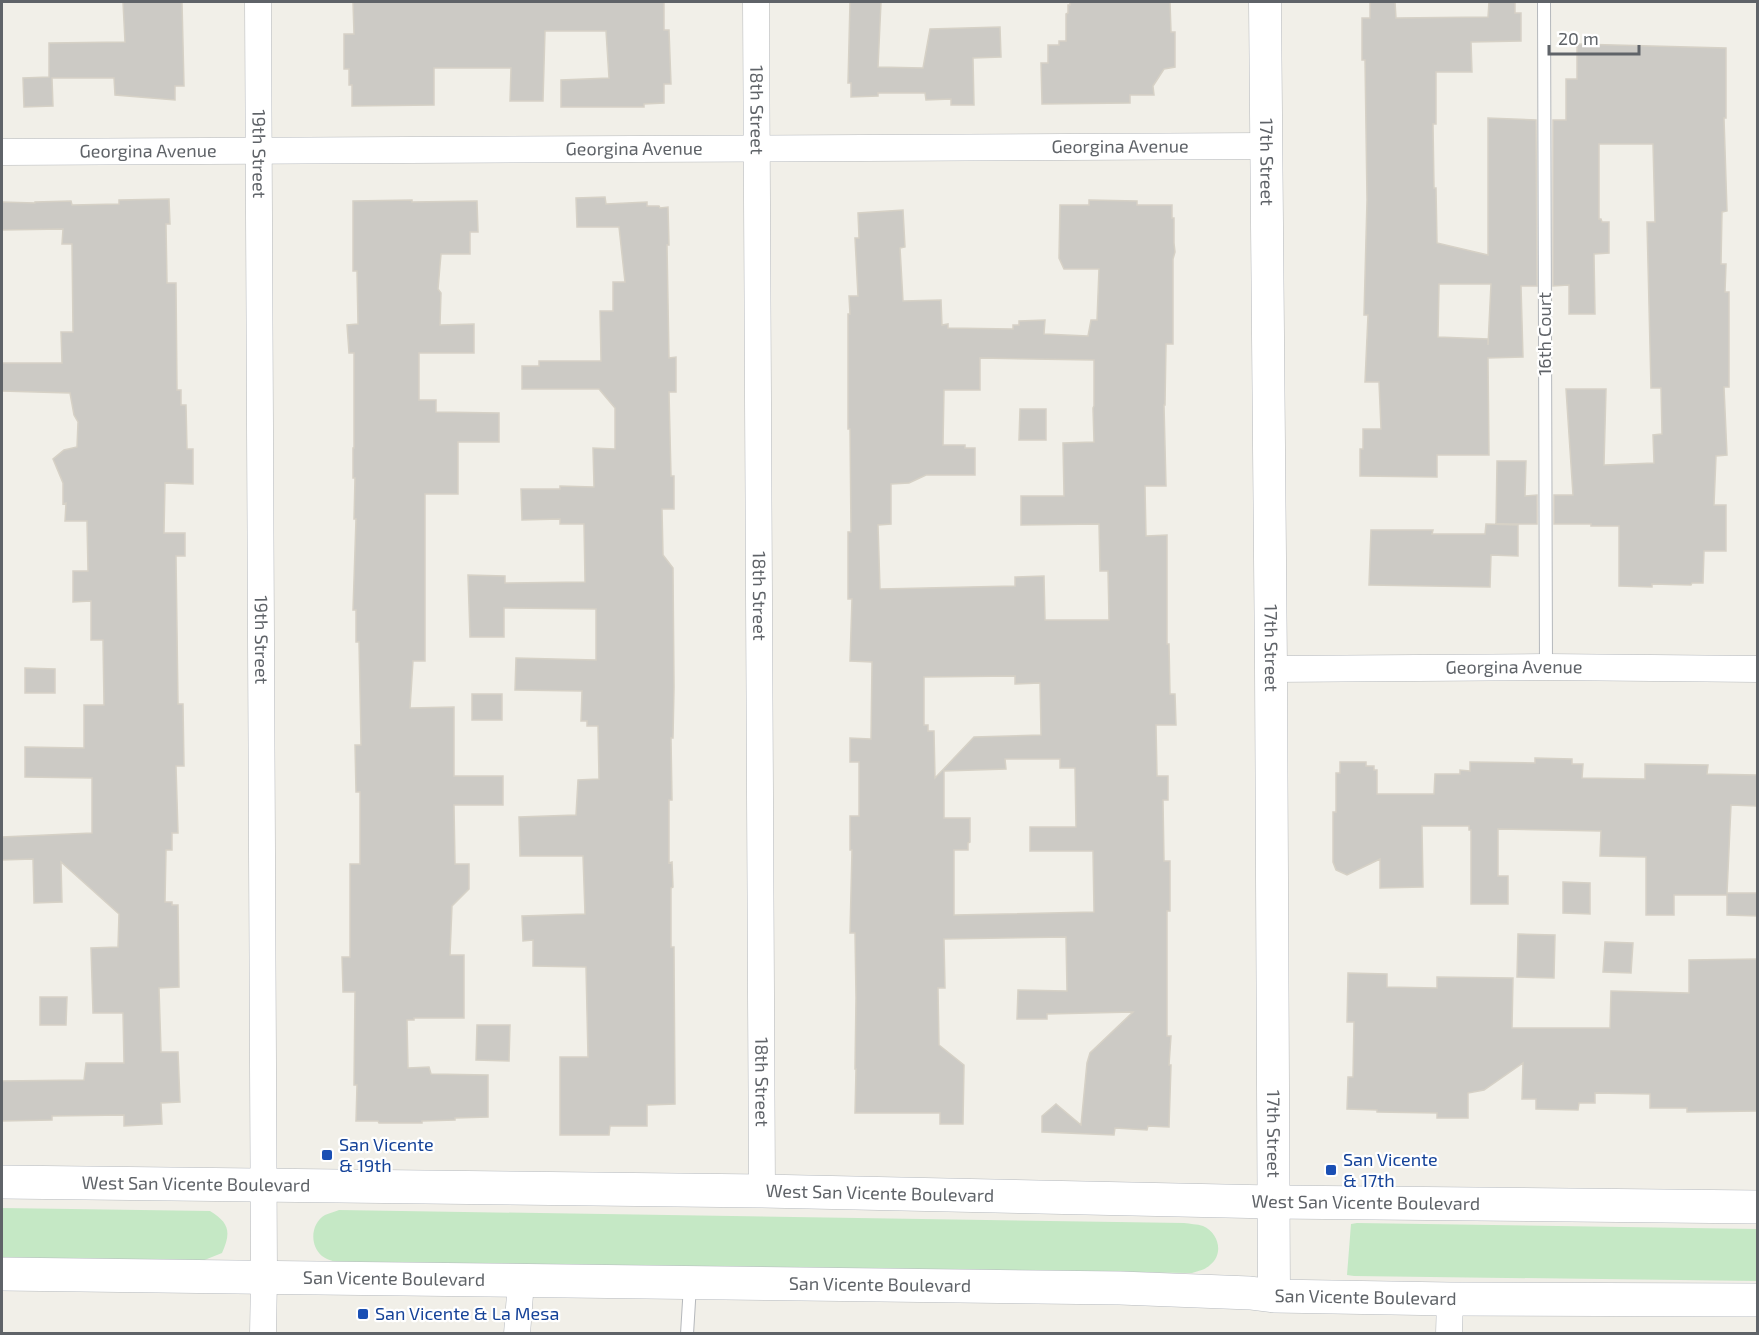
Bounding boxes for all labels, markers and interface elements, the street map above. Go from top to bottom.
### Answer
scale bar [1549,18,1639,56]
text: 20 m [1558,27,1599,49]
street label: 18th Street [746,65,769,155]
street label: 19th Street [249,110,271,199]
street label: 17th Street [1256,118,1279,206]
street label: Georgina Avenue [1051,134,1189,157]
street label: Georgina Avenue [565,137,703,159]
street label: Georgina Avenue [79,139,217,162]
street label: 16th Court [1533,292,1555,376]
street label: 18th Street [749,551,771,641]
street label: 19th Street [251,596,273,685]
street label: 17th Street [1260,604,1283,692]
street label: Georgina Avenue [1445,655,1583,678]
street label: 18th Street [751,1037,774,1127]
street label: 17th Street [1263,1090,1285,1178]
place label: San Vicente & 19th [339,1133,434,1176]
marker: San Vicente & 19th [320,1148,334,1162]
place label: San Vicente & 17th [1343,1148,1438,1191]
marker: San Vicente & 17th [1324,1163,1338,1177]
street label: West San Vicente Boulevard [82,1171,310,1196]
street label: West San Vicente Boulevard [765,1179,994,1206]
street label: West San Vicente Boulevard [1251,1190,1480,1214]
street label: San Vicente Boulevard [303,1266,485,1290]
street label: San Vicente Boulevard [789,1272,971,1296]
street label: San Vicente Boulevard [1274,1284,1457,1309]
place label: San Vicente & La Mesa [375,1302,559,1324]
marker: San Vicente & La Mesa [356,1307,370,1321]

